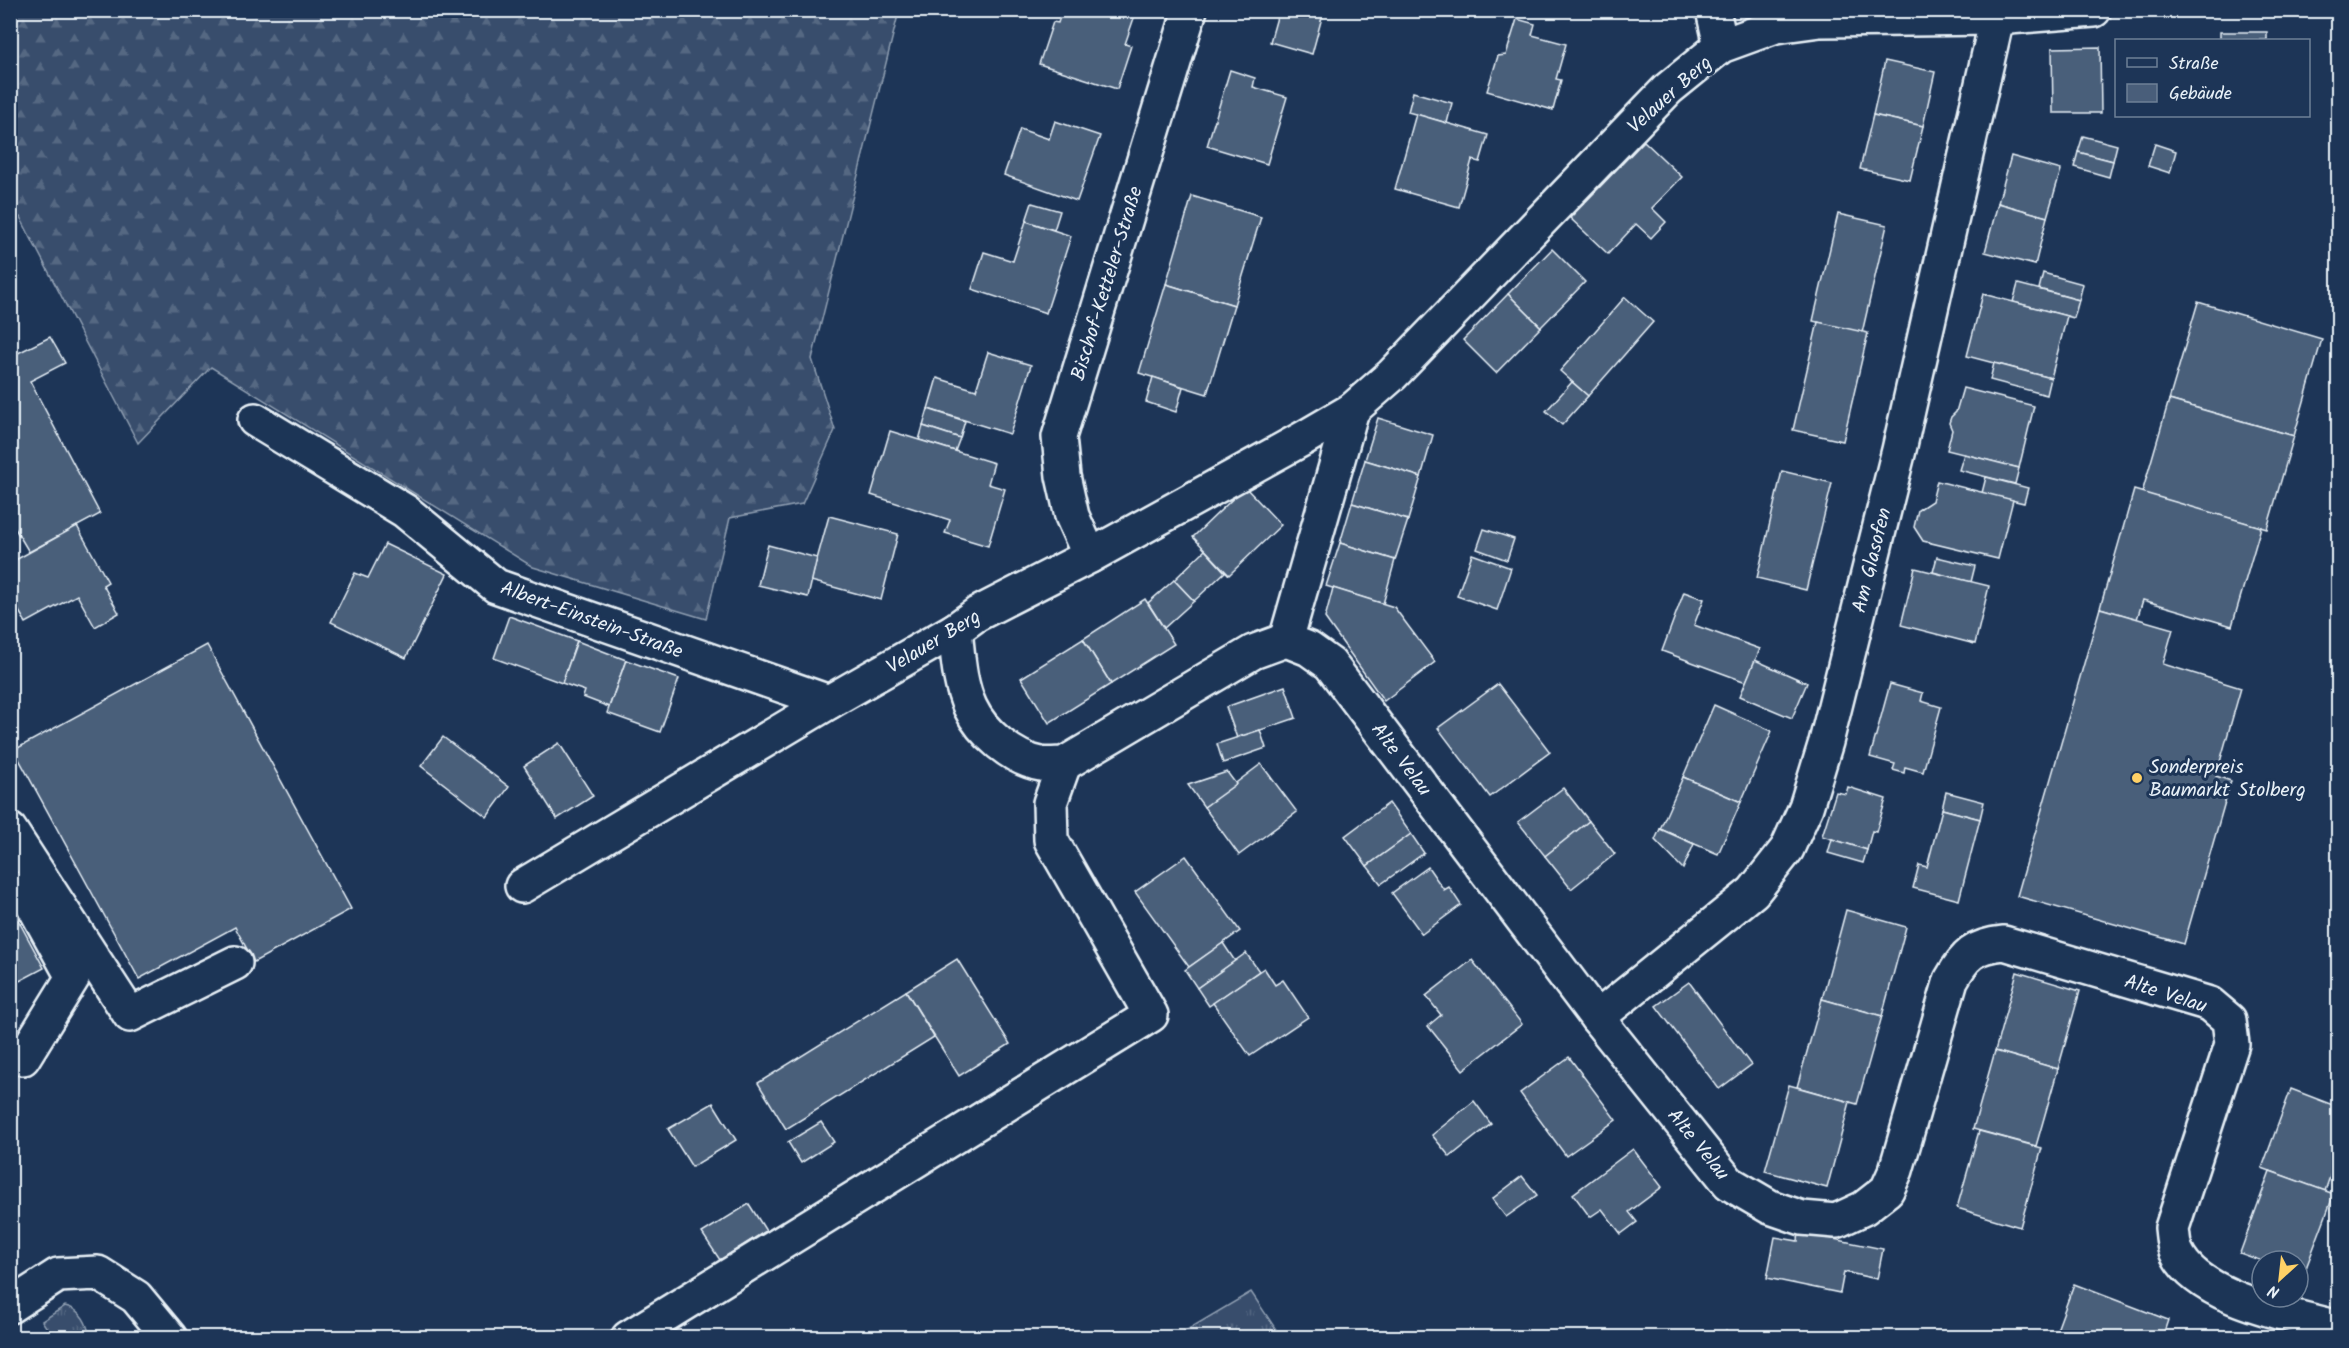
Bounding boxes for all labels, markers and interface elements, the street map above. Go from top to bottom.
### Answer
legend [2115,39,2310,117]
street label: Velauer Berg [1621,48,1720,143]
text: Straße [2169,50,2219,79]
text: Gebäude [2169,80,2232,109]
street label: Bischof-Ketteler-Straße [1063,183,1153,385]
street label: Am Glasofen [1844,505,1901,616]
street label: Albert-Einstein-Straße [496,573,687,669]
street label: Velauer Berg [881,602,987,683]
street label: Alte Velau [1362,716,1439,804]
place label: Sonderpreis Baumarkt Stolberg [2149,752,2306,807]
marker: Sonderpreis Baumarkt Stolberg [2130,771,2144,785]
street label: Alte Velau [2120,966,2211,1023]
street label: Alte Velau [1658,1102,1737,1189]
north arrow [2250,1249,2310,1309]
text: N [2264,1278,2284,1304]

